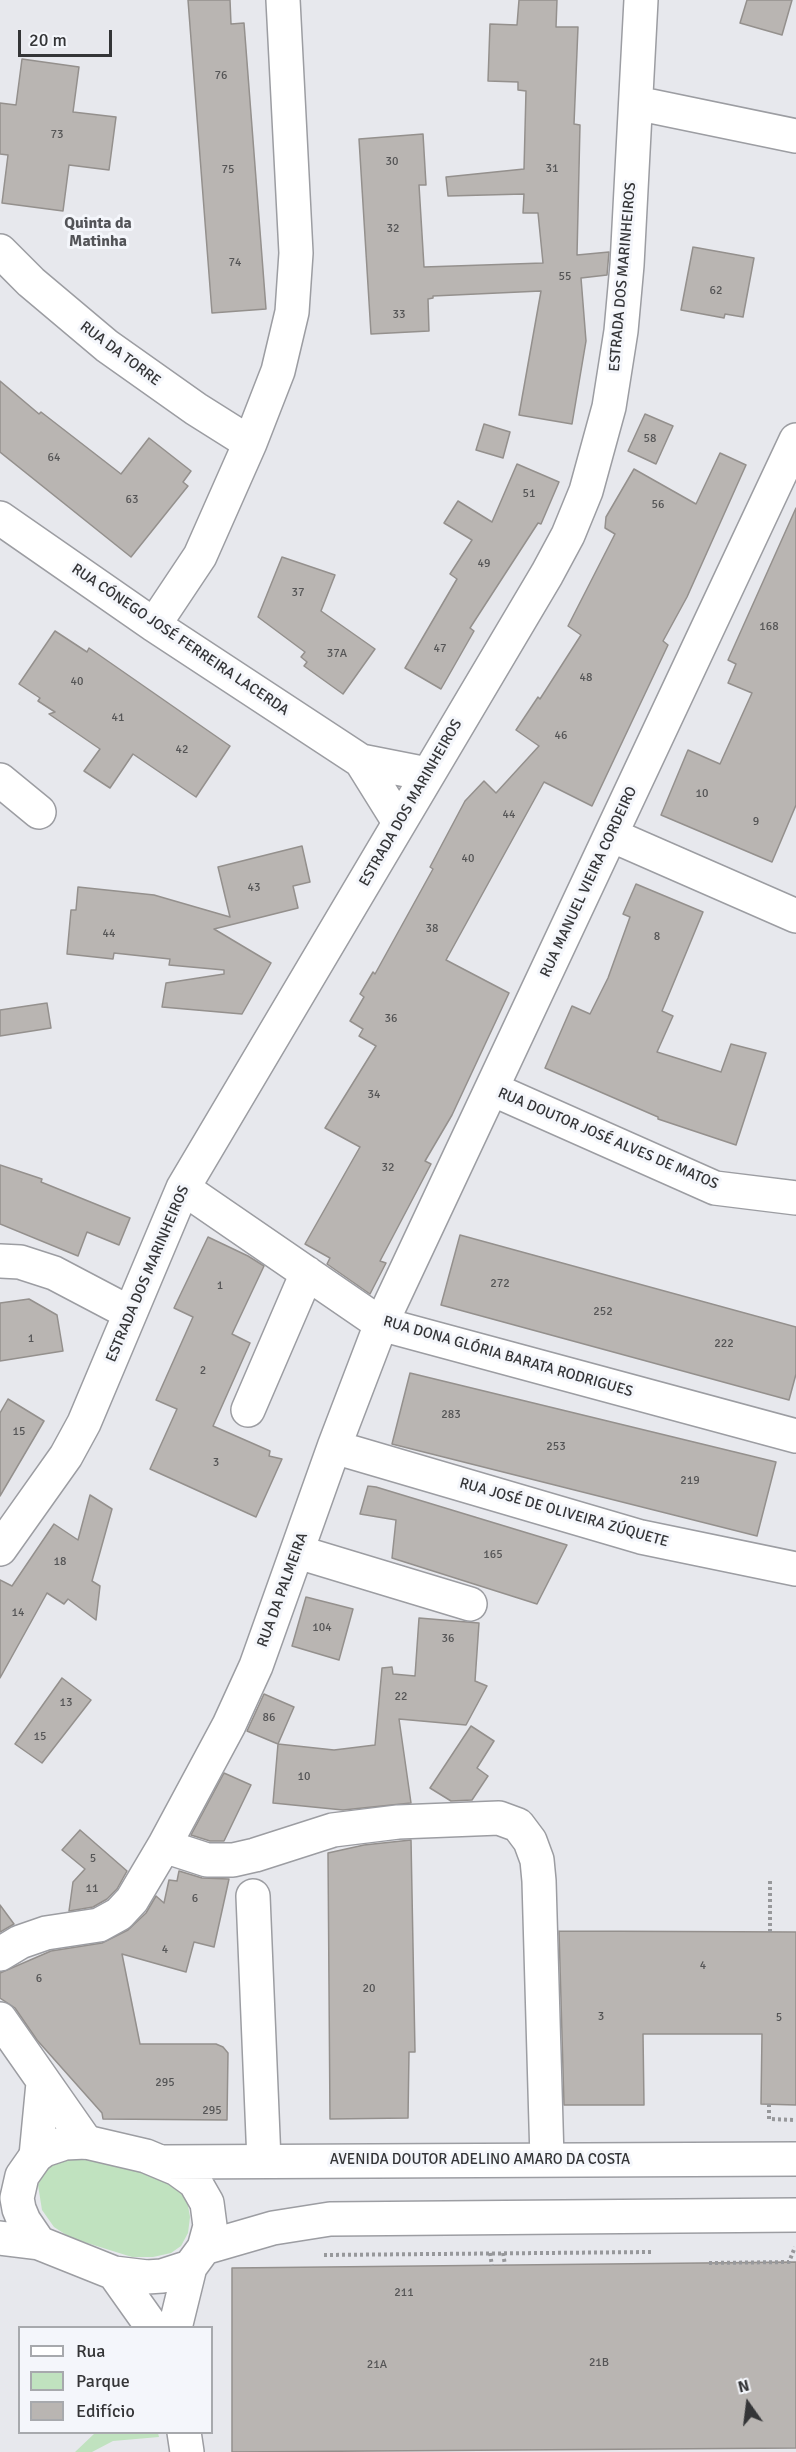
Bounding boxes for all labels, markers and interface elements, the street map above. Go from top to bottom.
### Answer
scale bar [21,18,116,56]
text: 20 m [29,29,67,51]
house number: 76 [215,69,227,83]
house number: 73 [51,128,63,142]
house number: 30 [386,155,398,169]
house number: 31 [546,162,558,176]
house number: 75 [222,163,234,177]
street label: ESTRADA DOS MARINHEIROS [606,182,640,372]
district label: Quinta da Matinha [64,214,132,252]
house number: 32 [387,222,399,236]
house number: 74 [229,256,241,270]
house number: 55 [559,270,571,284]
house number: 62 [710,284,722,298]
house number: 33 [393,308,405,322]
street label: RUA DA TORRE [76,318,164,390]
house number: 58 [644,432,656,446]
house number: 64 [48,451,60,465]
house number: 51 [523,487,535,501]
house number: 63 [126,493,138,507]
house number: 56 [652,498,664,512]
house number: 49 [478,557,490,571]
street label: RUA CÓNEGO JOSÉ FERREIRA LACERDA [68,560,292,720]
house number: 37 [292,586,304,600]
house number: 168 [759,620,779,634]
house number: 47 [434,642,446,656]
house number: 37A [327,647,347,661]
house number: 48 [580,671,592,685]
house number: 40 [71,675,83,689]
house number: 41 [112,711,124,725]
street label: ESTRADA DOS MARINHEIROS [356,716,466,890]
house number: 46 [555,729,567,743]
house number: 42 [176,743,188,757]
street label: RUA MANUEL VIEIRA CORDEIRO [537,784,641,980]
house number: 10 [696,787,708,801]
house number: 44 [503,808,515,822]
house number: 9 [753,815,759,829]
house number: 40 [462,852,474,866]
house number: 43 [248,881,260,895]
house number: 38 [426,922,438,936]
house number: 44 [103,927,115,941]
house number: 8 [654,930,660,944]
house number: 36 [385,1012,397,1026]
street label: RUA DOUTOR JOSÉ ALVES DE MATOS [495,1084,721,1194]
house number: 34 [368,1088,380,1102]
house number: 32 [382,1161,394,1175]
street label: ESTRADA DOS MARINHEIROS [103,1183,193,1365]
house number: 272 [490,1277,510,1291]
house number: 1 [217,1279,223,1293]
house number: 252 [593,1305,613,1319]
street label: RUA DONA GLÓRIA BARATA RODRIGUES [381,1313,635,1401]
house number: 1 [28,1332,34,1346]
house number: 222 [714,1337,734,1351]
house number: 2 [200,1364,206,1378]
house number: 283 [441,1408,461,1422]
house number: 15 [13,1425,25,1439]
house number: 253 [546,1440,566,1454]
house number: 3 [213,1456,219,1470]
house number: 219 [680,1474,700,1488]
street label: RUA JOSÉ DE OLIVEIRA ZÚQUETE [457,1475,671,1551]
street label: RUA DA PALMEIRA [254,1530,312,1650]
house number: 165 [483,1548,503,1562]
house number: 18 [54,1555,66,1569]
house number: 14 [12,1606,24,1620]
house number: 104 [312,1621,332,1635]
house number: 36 [442,1632,454,1646]
house number: 22 [395,1690,407,1704]
house number: 13 [60,1696,72,1710]
house number: 86 [263,1711,275,1725]
house number: 15 [34,1730,46,1744]
house number: 10 [298,1770,310,1784]
house number: 5 [90,1852,96,1866]
house number: 11 [86,1882,98,1896]
house number: 6 [192,1892,198,1906]
house number: 4 [162,1943,168,1957]
house number: 4 [700,1959,706,1973]
house number: 6 [36,1972,42,1986]
house number: 20 [363,1982,375,1996]
house number: 3 [598,2010,604,2024]
house number: 5 [776,2011,782,2025]
house number: 295 [155,2076,175,2090]
house number: 295 [202,2104,222,2118]
street label: AVENIDA DOUTOR ADELINO AMARO DA COSTA [330,2151,630,2169]
house number: 211 [394,2286,414,2300]
legend [18,2326,213,2434]
text: Rua [76,2340,105,2362]
house number: 21B [589,2356,609,2370]
house number: 21A [367,2358,387,2372]
text: Parque [76,2370,130,2392]
north arrow [718,2374,778,2434]
text: N [736,2375,751,2398]
text: Edifício [76,2400,135,2422]

